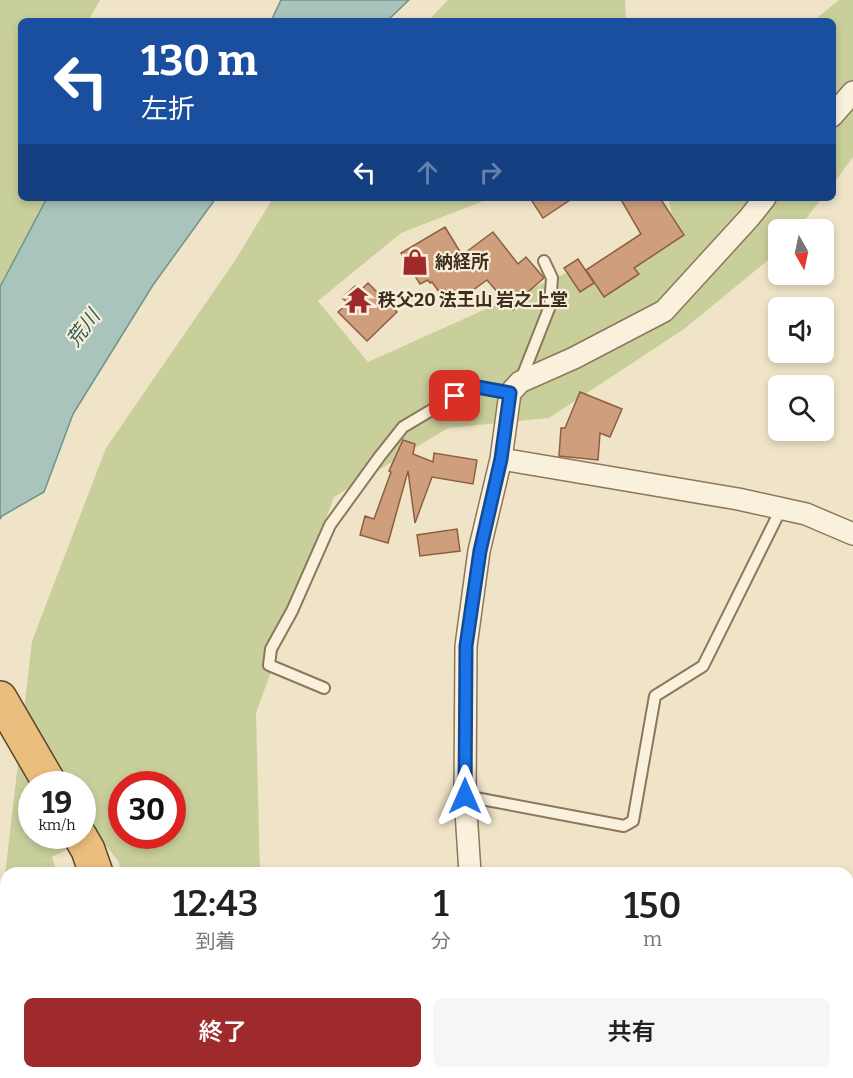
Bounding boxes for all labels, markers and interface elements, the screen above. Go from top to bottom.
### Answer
text: 130 m [141,36,258,86]
icon: left [42,42,120,120]
text: 左折 [141,93,195,125]
icon: left [348,156,381,189]
icon: ahead [411,156,444,189]
icon: right [474,156,507,189]
north arrow [768,219,834,285]
map controls [768,219,834,441]
shop icon: 納経所 [400,247,430,277]
place label: 納経所 [435,251,489,273]
temple icon: 秩父20 法王山 岩之上堂 [343,285,373,315]
place label: 秩父20 法王山 岩之上堂 [378,289,568,311]
button: sound [768,297,834,363]
water label: 荒川 [61,303,106,351]
pin [429,370,480,421]
button: search [768,375,834,441]
icon: arrive [438,379,471,412]
position arrow [433,764,497,828]
speed limit sign: 30 [108,771,186,849]
text: 19 [42,785,72,821]
text: km/h [38,816,76,834]
text: 12:43 [173,882,258,926]
text: 1 [433,882,449,926]
text: 150 [624,884,681,928]
text: m [643,927,662,951]
text: 到着 [196,929,236,953]
text: 分 [431,929,451,953]
button: 終了 [24,998,421,1067]
button: 共有 [433,998,830,1067]

